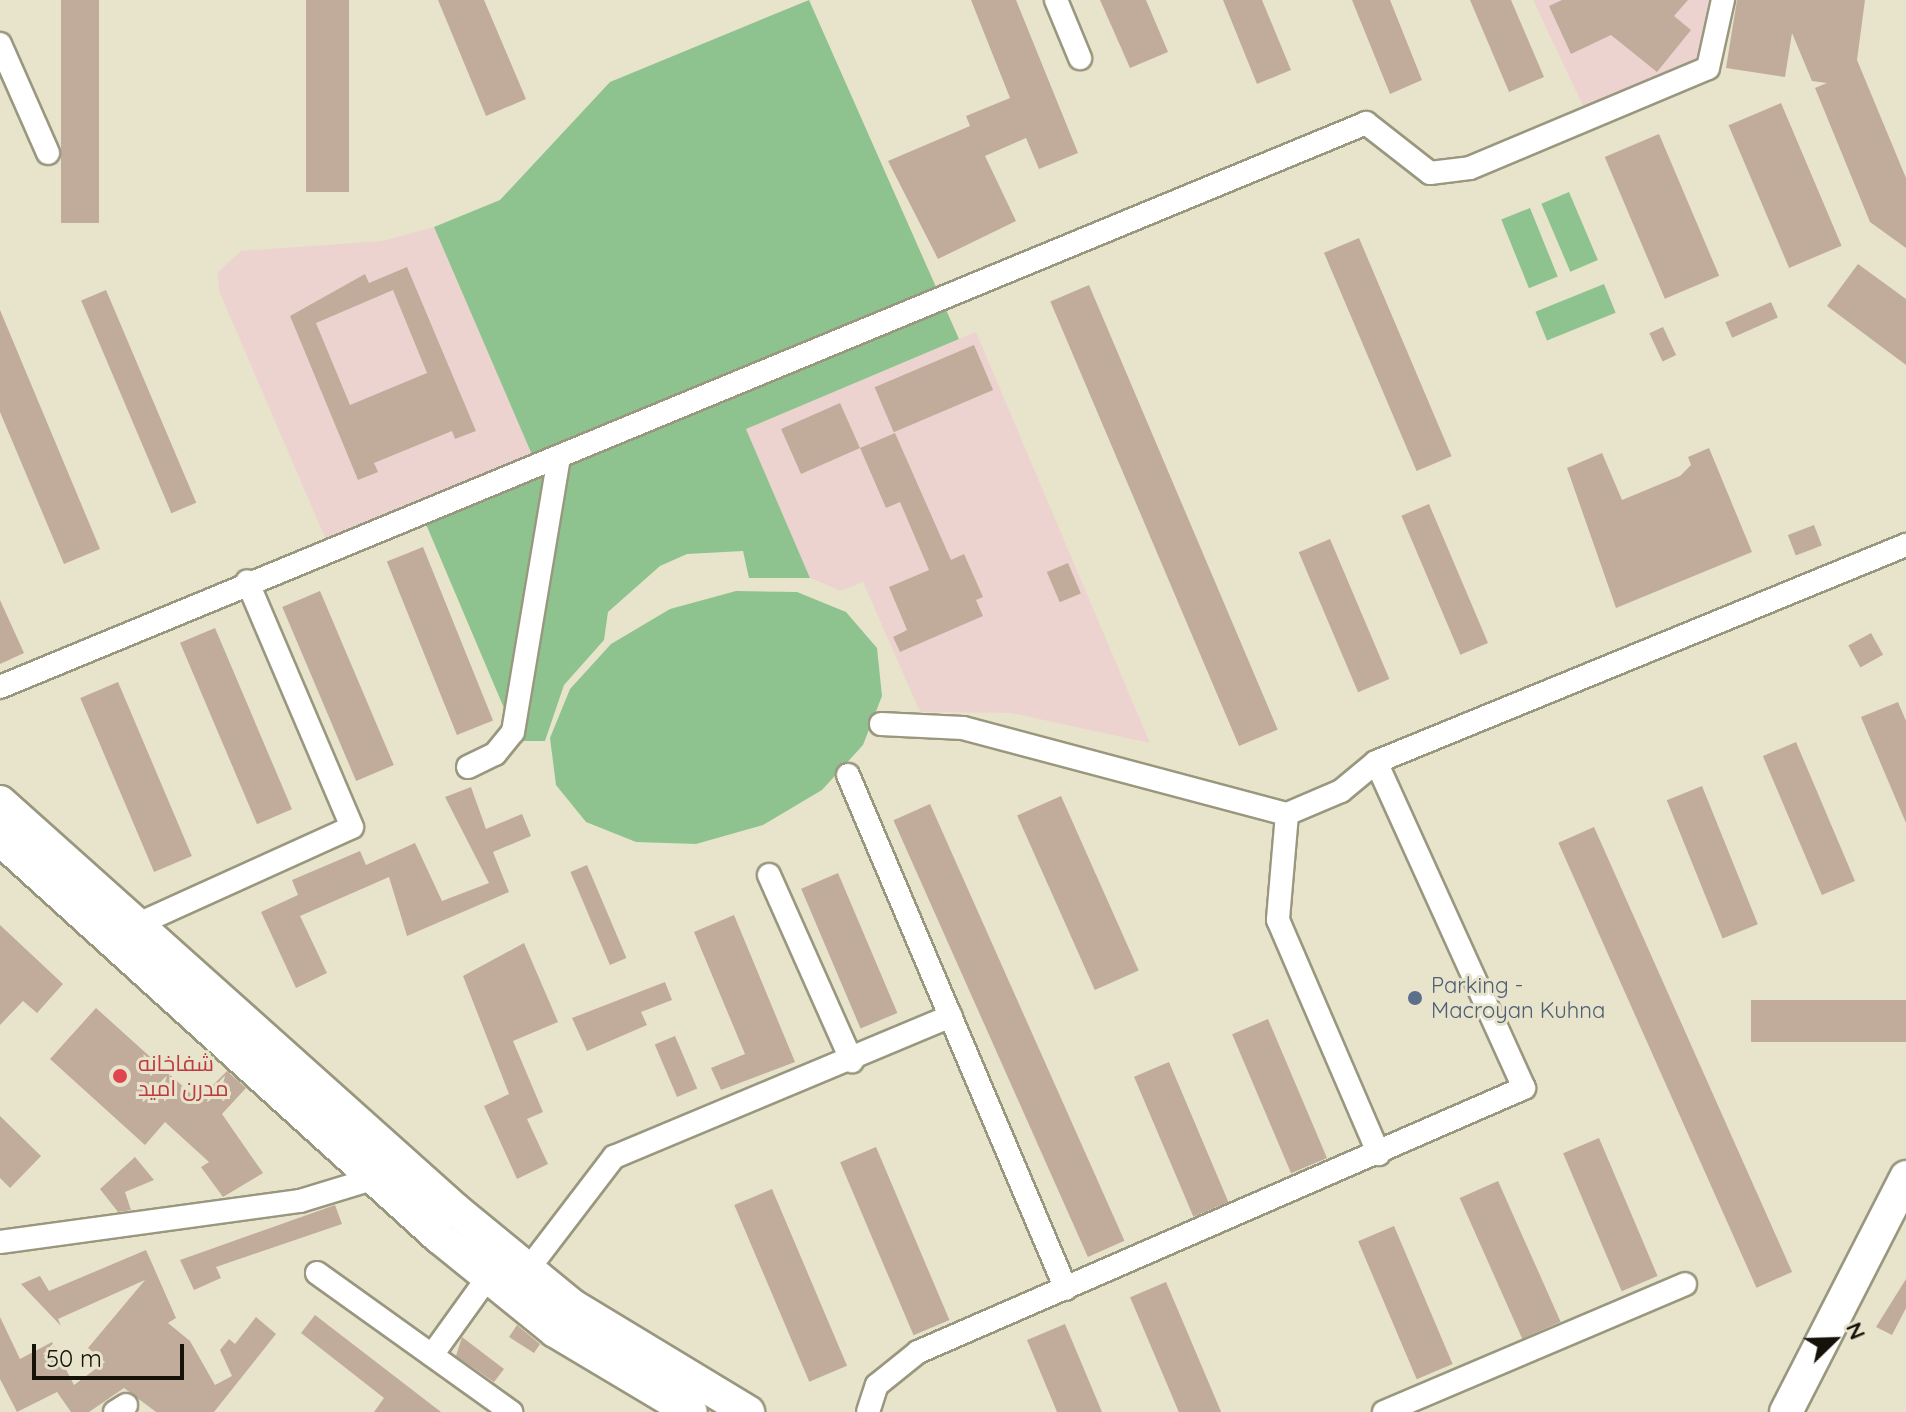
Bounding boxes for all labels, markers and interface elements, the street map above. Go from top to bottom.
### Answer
place label: Parking - Macroyan Kuhna [1431,972,1605,1024]
marker: Parking - Macroyan Kuhna [1406,989,1424,1007]
place label: شفاخانه مدرن امید [138,1050,229,1102]
marker: شفاخانه مدرن امید [109,1065,131,1087]
north arrow [1794,1300,1874,1380]
text: N [1840,1318,1872,1344]
scale bar [36,1328,188,1378]
text: 50 m [46,1343,102,1373]

